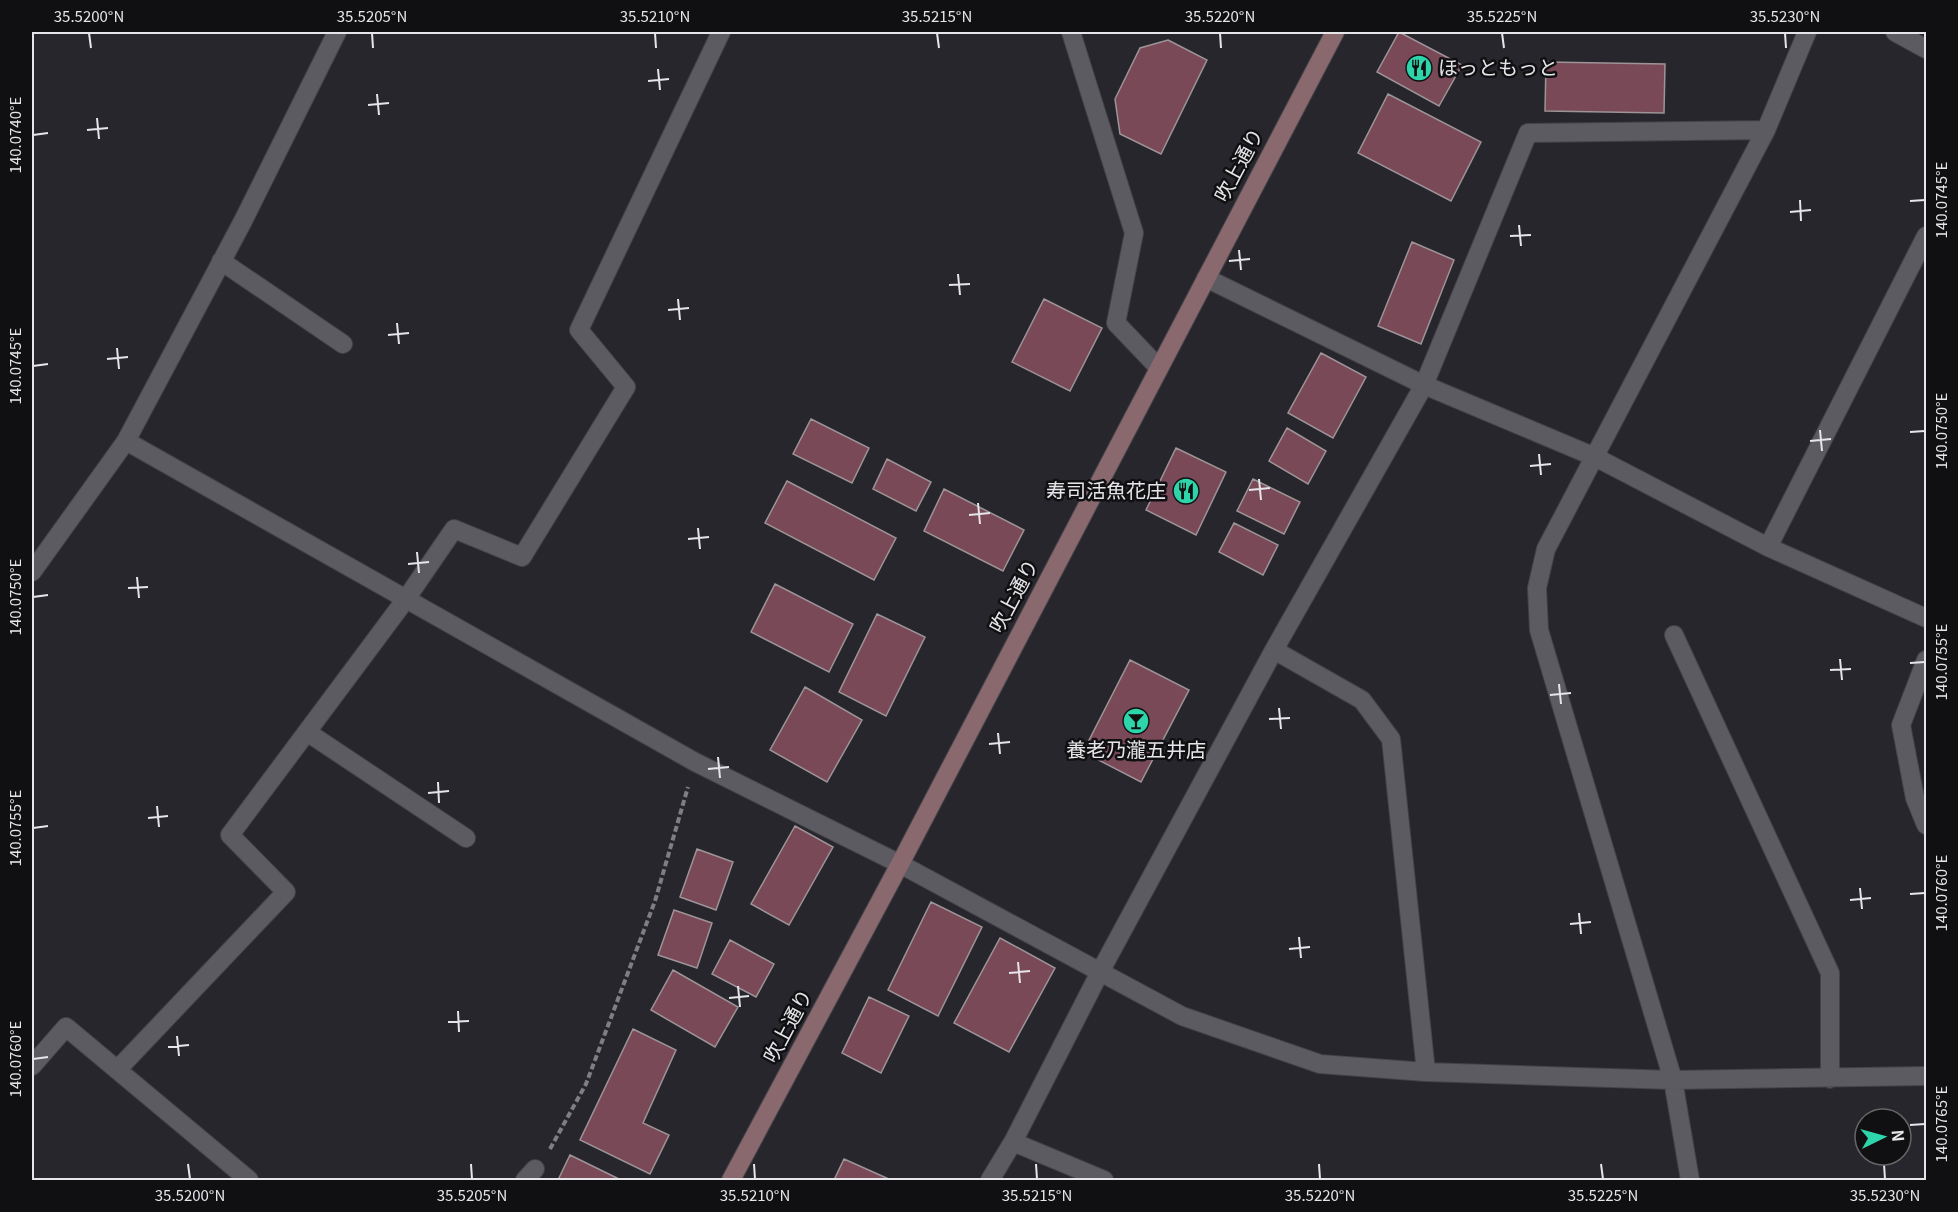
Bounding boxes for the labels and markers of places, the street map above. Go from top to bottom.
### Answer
place label: ほっともっと [1438,52,1558,81]
restaurant icon: ほっともっと [1404,53,1434,83]
place label: 寿司活魚花庄 [1046,475,1166,504]
restaurant icon: 寿司活魚花庄 [1171,476,1201,506]
bar icon: 養老乃瀧五井店 [1121,706,1151,736]
place label: 養老乃瀧五井店 [1066,734,1206,763]

